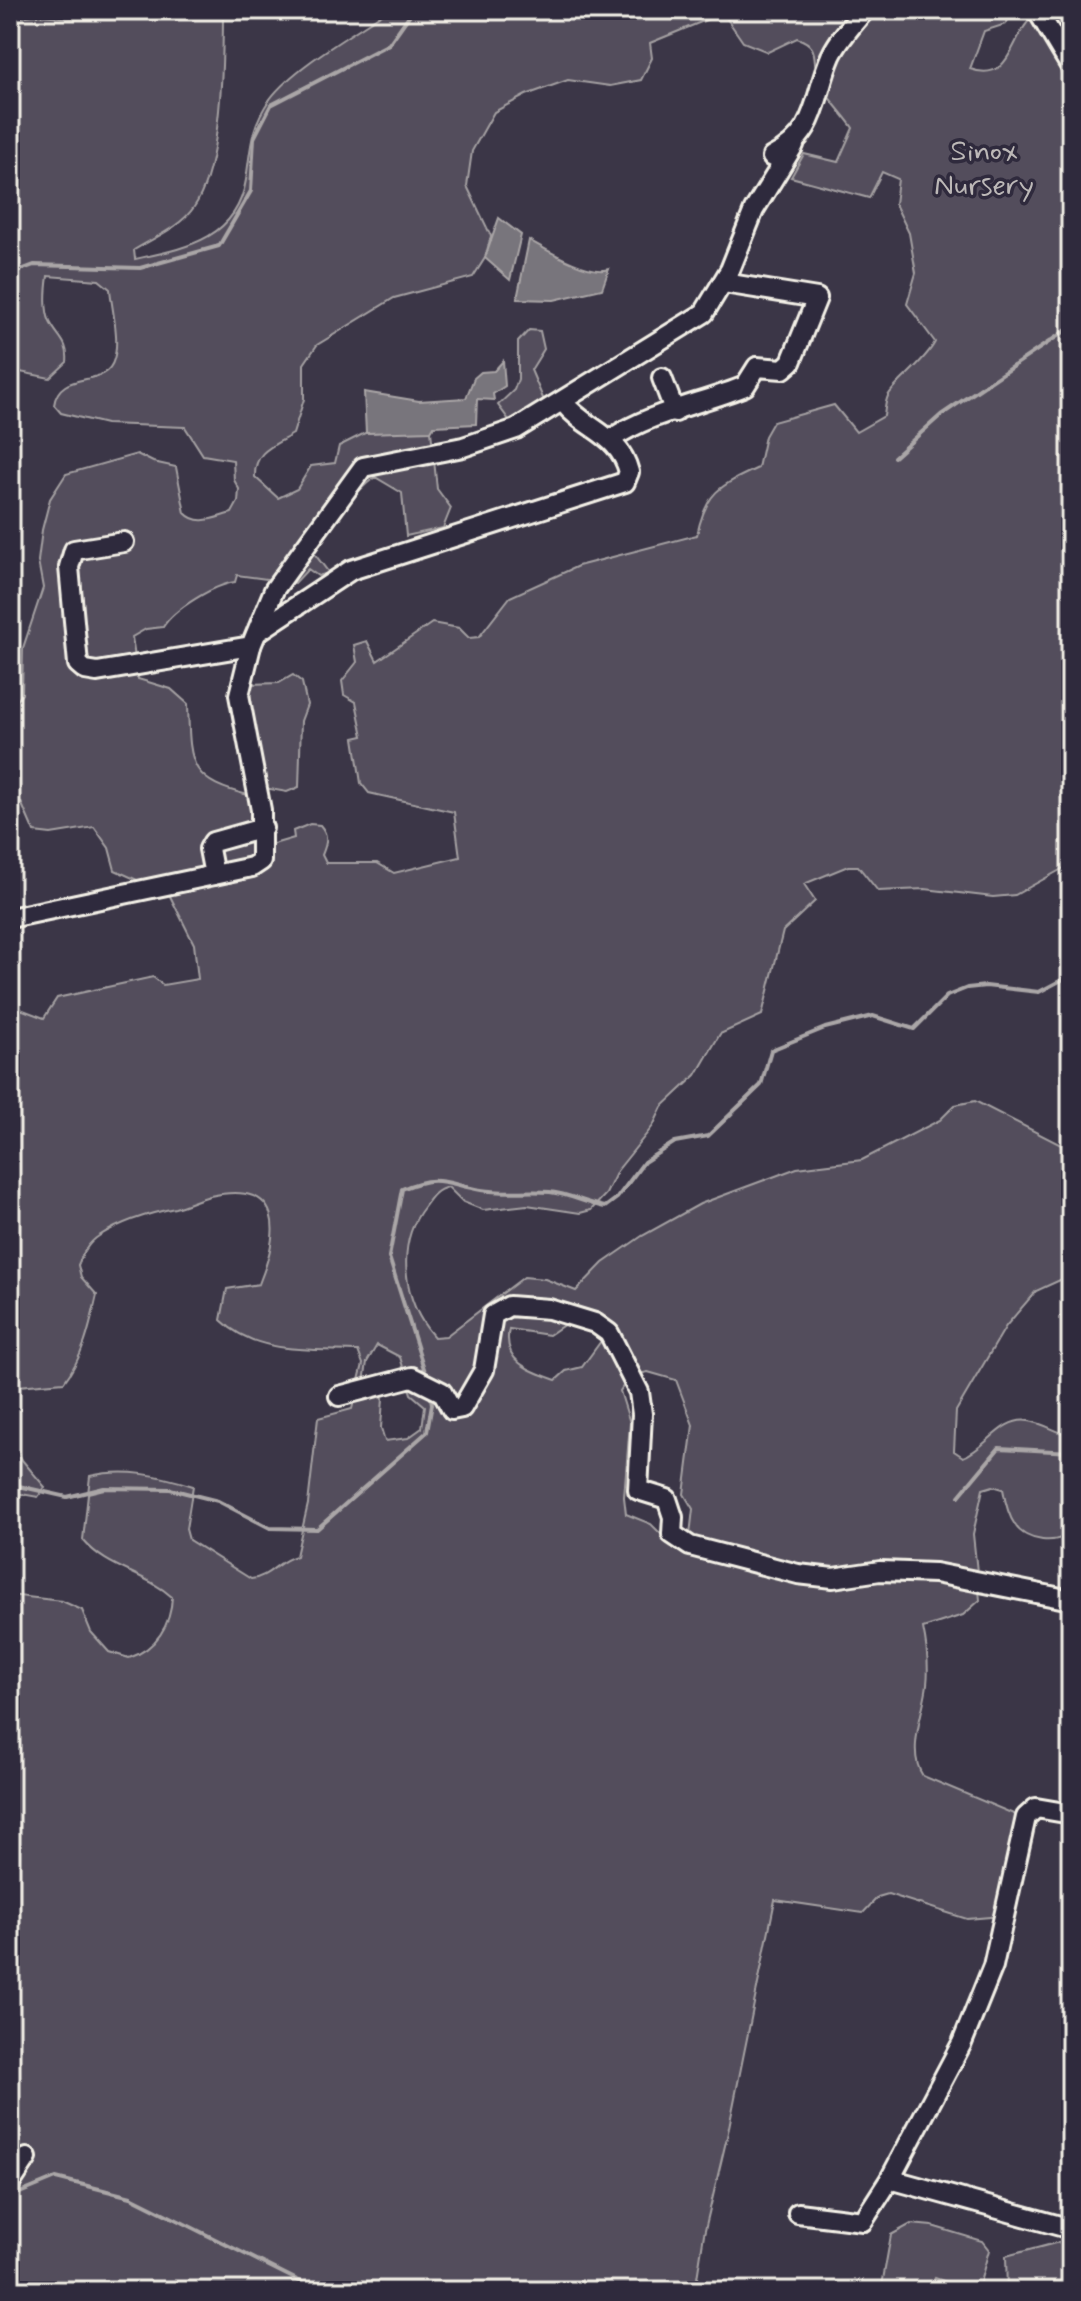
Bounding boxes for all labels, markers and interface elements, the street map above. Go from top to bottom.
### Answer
park label: Sinox Nursery [934,132,1034,205]

